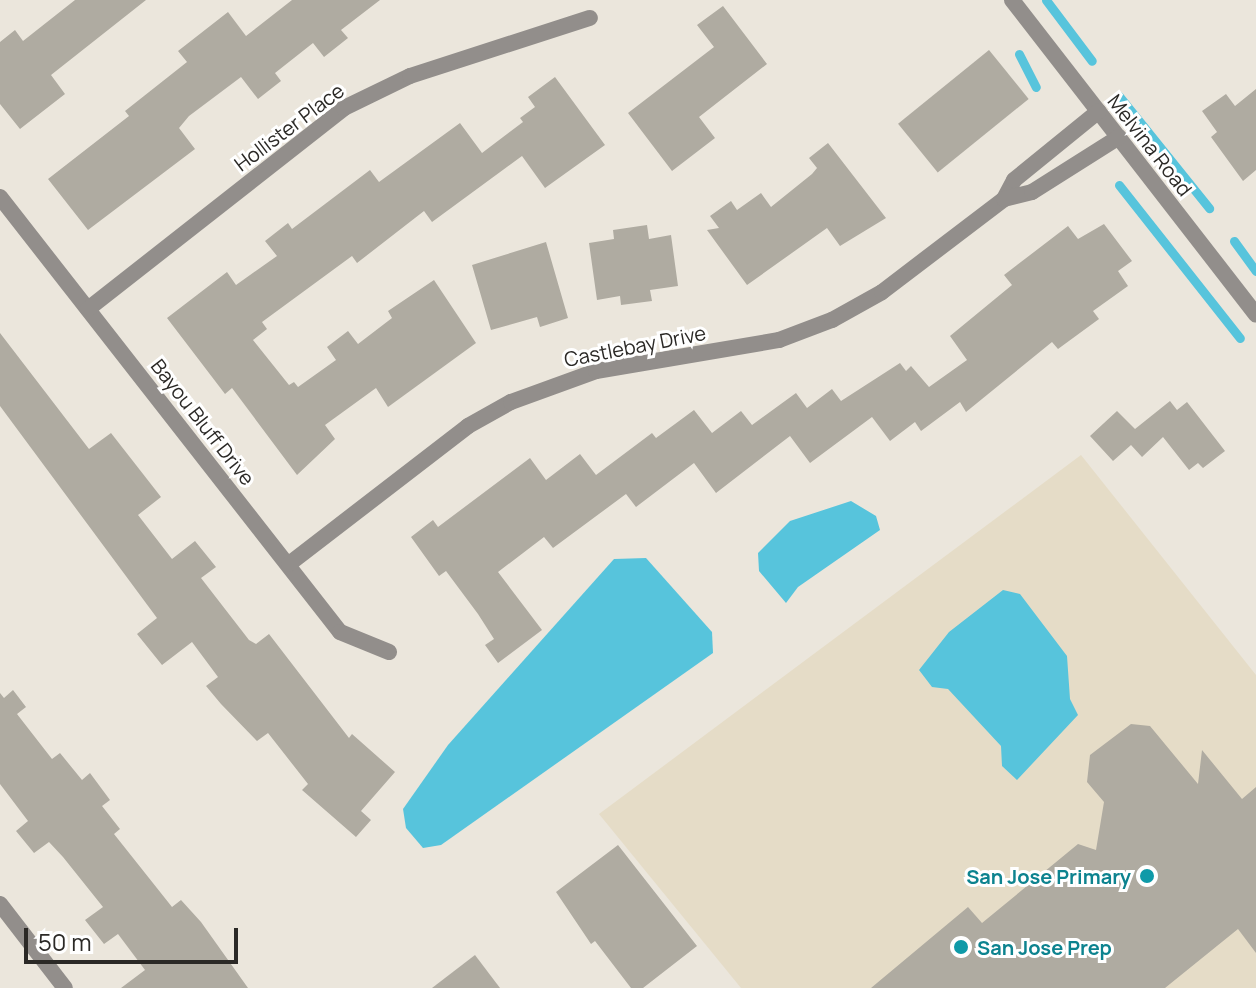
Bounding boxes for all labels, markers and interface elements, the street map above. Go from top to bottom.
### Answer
street label: Hollister Place [230,78,348,176]
street label: Melvina Road [1103,89,1197,201]
street label: Castlebay Drive [562,320,708,372]
street label: Bayou Bluff Drive [146,354,260,490]
place label: San Jose Primary [966,864,1131,888]
marker: San Jose Primary [1138,867,1156,885]
scale bar [28,912,242,962]
text: 50 m [38,925,92,958]
place label: San Jose Prep [977,935,1112,959]
marker: San Jose Prep [952,938,970,956]

